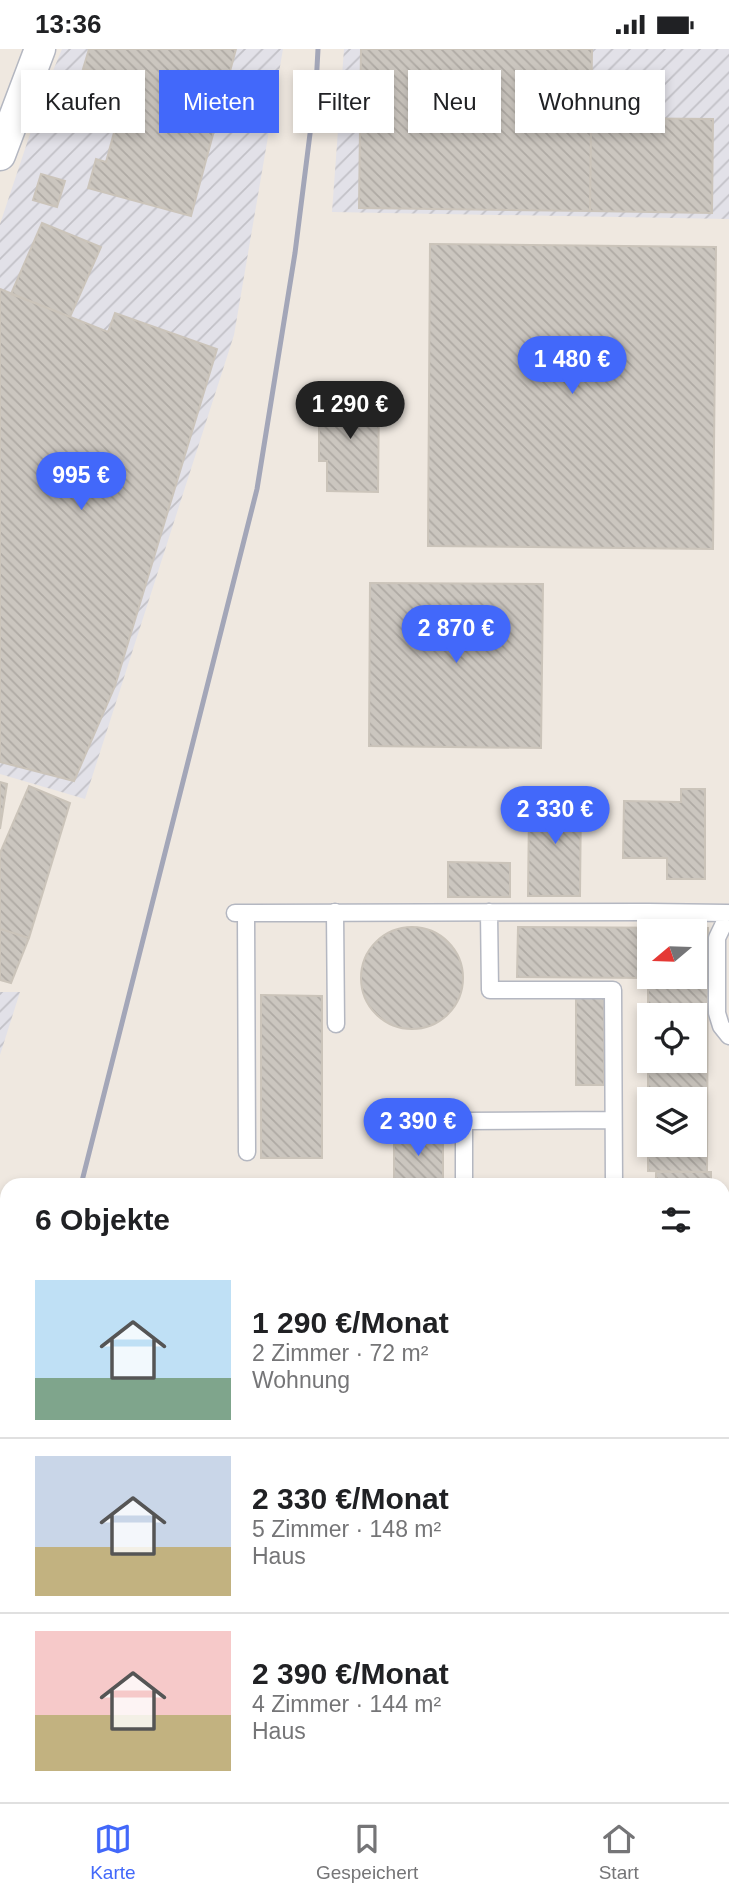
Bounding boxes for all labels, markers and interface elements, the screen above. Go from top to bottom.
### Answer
text: 13:36 [35,9,102,39]
chip: Kaufen [21,70,145,133]
chip: Mieten [159,70,279,133]
chip: Filter [293,70,394,133]
chip: Neu [408,70,501,133]
chip: Wohnung [515,70,665,133]
pin: 1 480 € [507,337,637,396]
text: 1 480 € [534,346,610,372]
pin: 1 290 € [285,381,415,441]
text: 1 290 € [312,391,388,417]
pin: 995 € [32,453,130,512]
text: 995 € [52,462,110,488]
pin: 2 870 € [391,605,521,665]
text: 2 870 € [418,615,494,641]
pin: 2 330 € [490,787,620,846]
text: 2 330 € [517,796,593,822]
north arrow [637,919,707,989]
map controls [637,919,707,1157]
button: locate [637,1003,707,1073]
button: layers [637,1087,707,1157]
pin: 2 390 € [353,1099,483,1158]
text: 2 390 € [380,1108,456,1134]
icon: filters [657,1201,695,1239]
text: 6 Objekte [35,1203,170,1236]
text: 1 290 €/Monat [252,1306,449,1339]
icon: home [91,1308,175,1392]
text: 2 Zimmer · 72 m² [252,1340,428,1366]
text: Wohnung [252,1367,350,1393]
text: 2 330 €/Monat [252,1482,449,1515]
icon: home [91,1484,175,1568]
text: 5 Zimmer · 148 m² [252,1516,441,1542]
text: Haus [252,1543,306,1569]
text: 2 390 €/Monat [252,1657,449,1690]
icon: home [91,1659,175,1743]
text: 4 Zimmer · 144 m² [252,1691,441,1717]
text: Haus [252,1718,306,1744]
tab: Karte [90,1820,136,1884]
tab: Gespeichert [316,1820,418,1884]
tab: Start [599,1820,639,1884]

